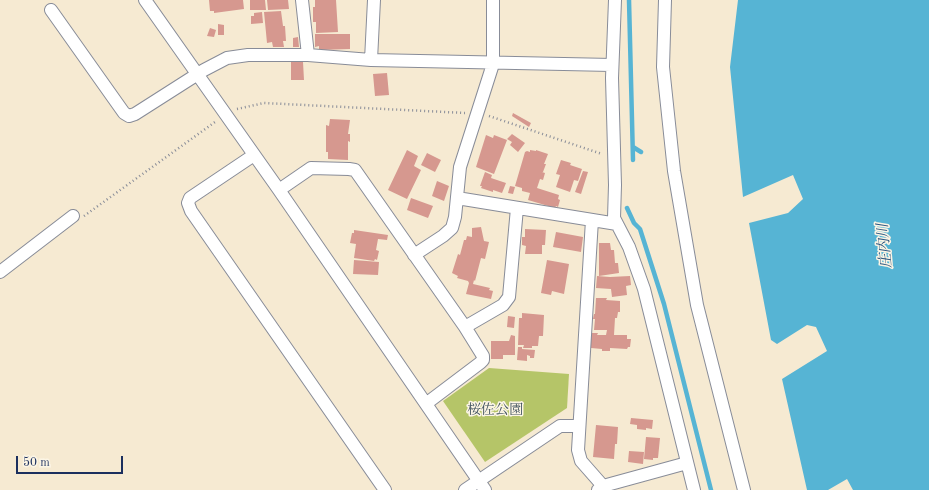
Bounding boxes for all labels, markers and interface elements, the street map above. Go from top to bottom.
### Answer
water label: 庄内川 [874,223,896,269]
park label: 桜佐公園 [467,402,523,418]
scale bar [18,448,125,474]
text: 50 m [23,457,50,469]

